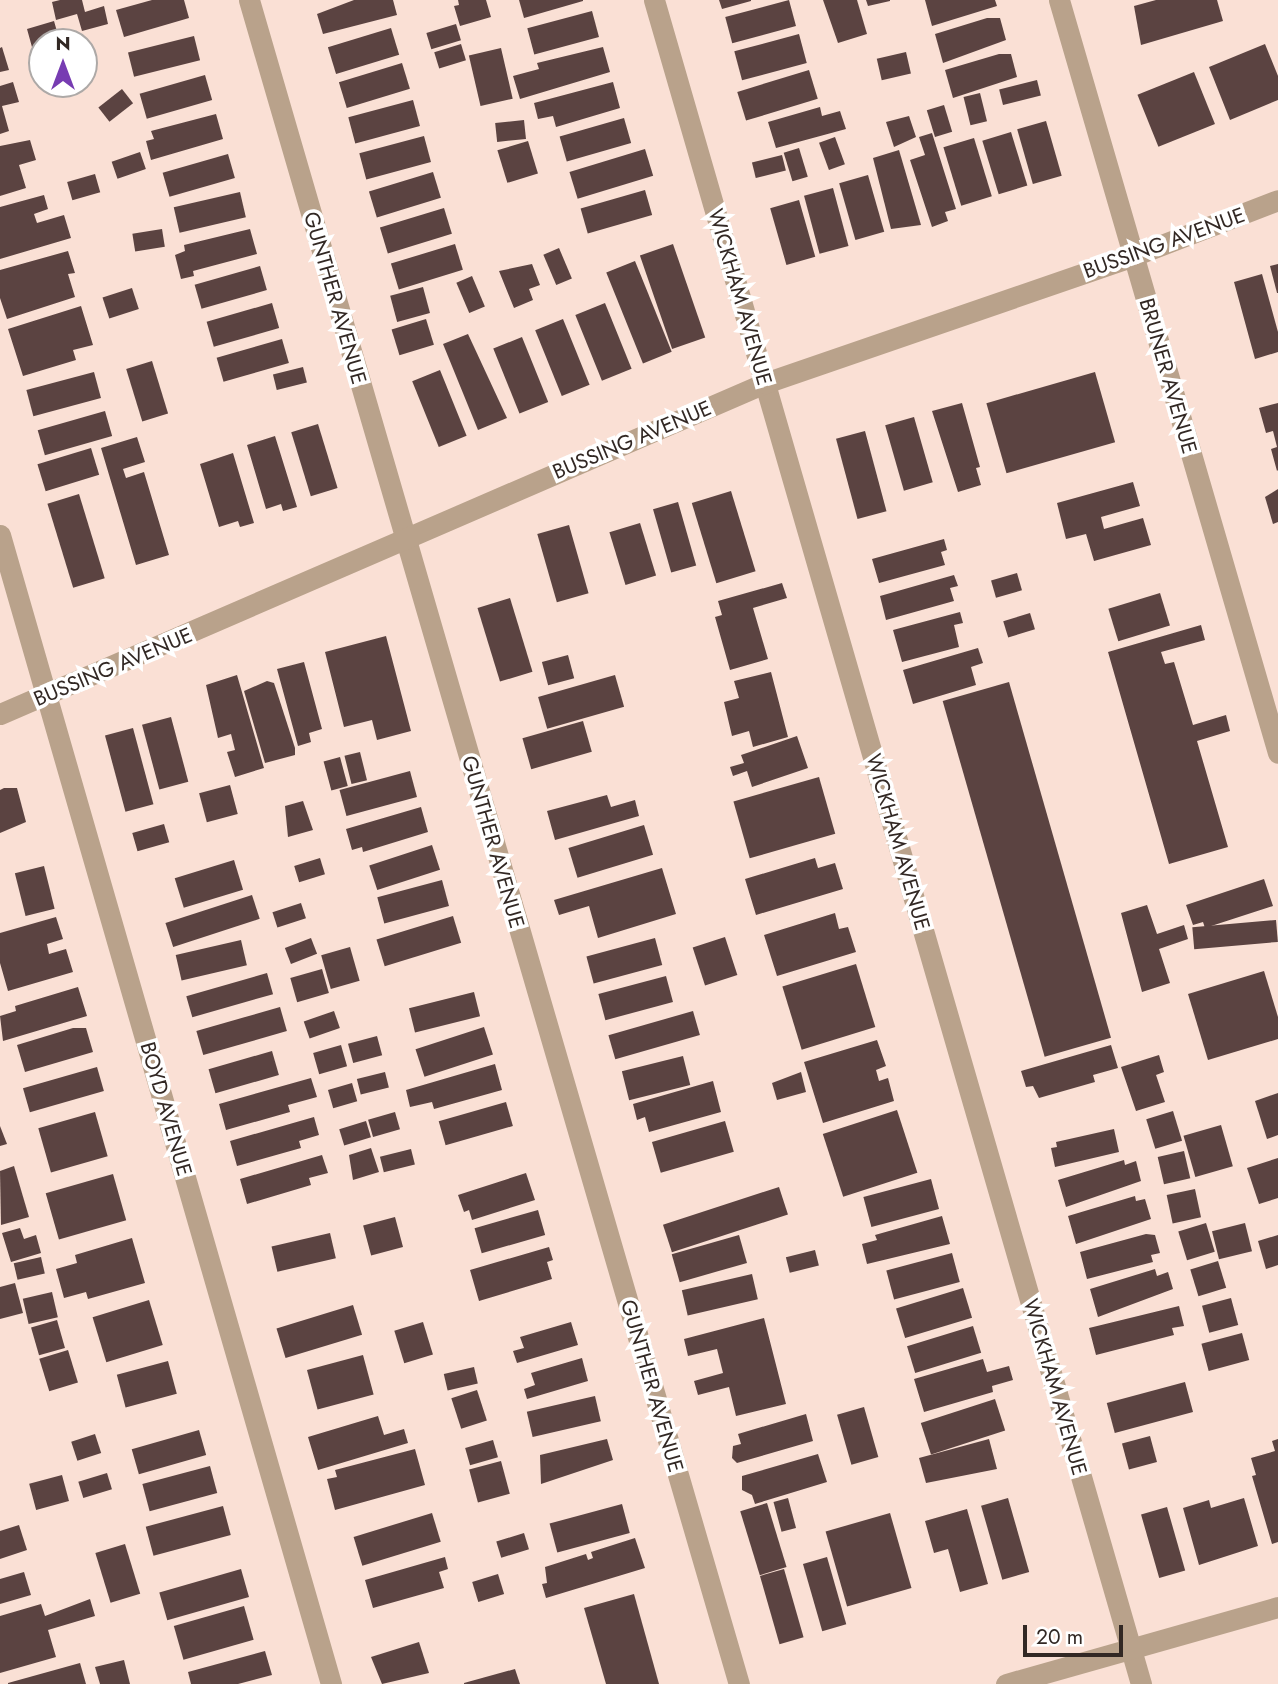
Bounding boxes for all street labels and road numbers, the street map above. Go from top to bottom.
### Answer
street label: BUSSING AVENUE [1080,202,1248,284]
street label: WICKHAM AVENUE [703,206,777,388]
street label: GUNTHER AVENUE [298,209,372,387]
street label: BRUNER AVENUE [1134,295,1202,457]
street label: BUSSING AVENUE [549,395,715,485]
street label: BUSSING AVENUE [30,622,196,712]
street label: WICKHAM AVENUE [861,751,935,933]
street label: GUNTHER AVENUE [456,753,530,931]
street label: BOYD AVENUE [135,1039,197,1179]
street label: WICKHAM AVENUE [1018,1296,1092,1478]
street label: GUNTHER AVENUE [615,1297,689,1475]

